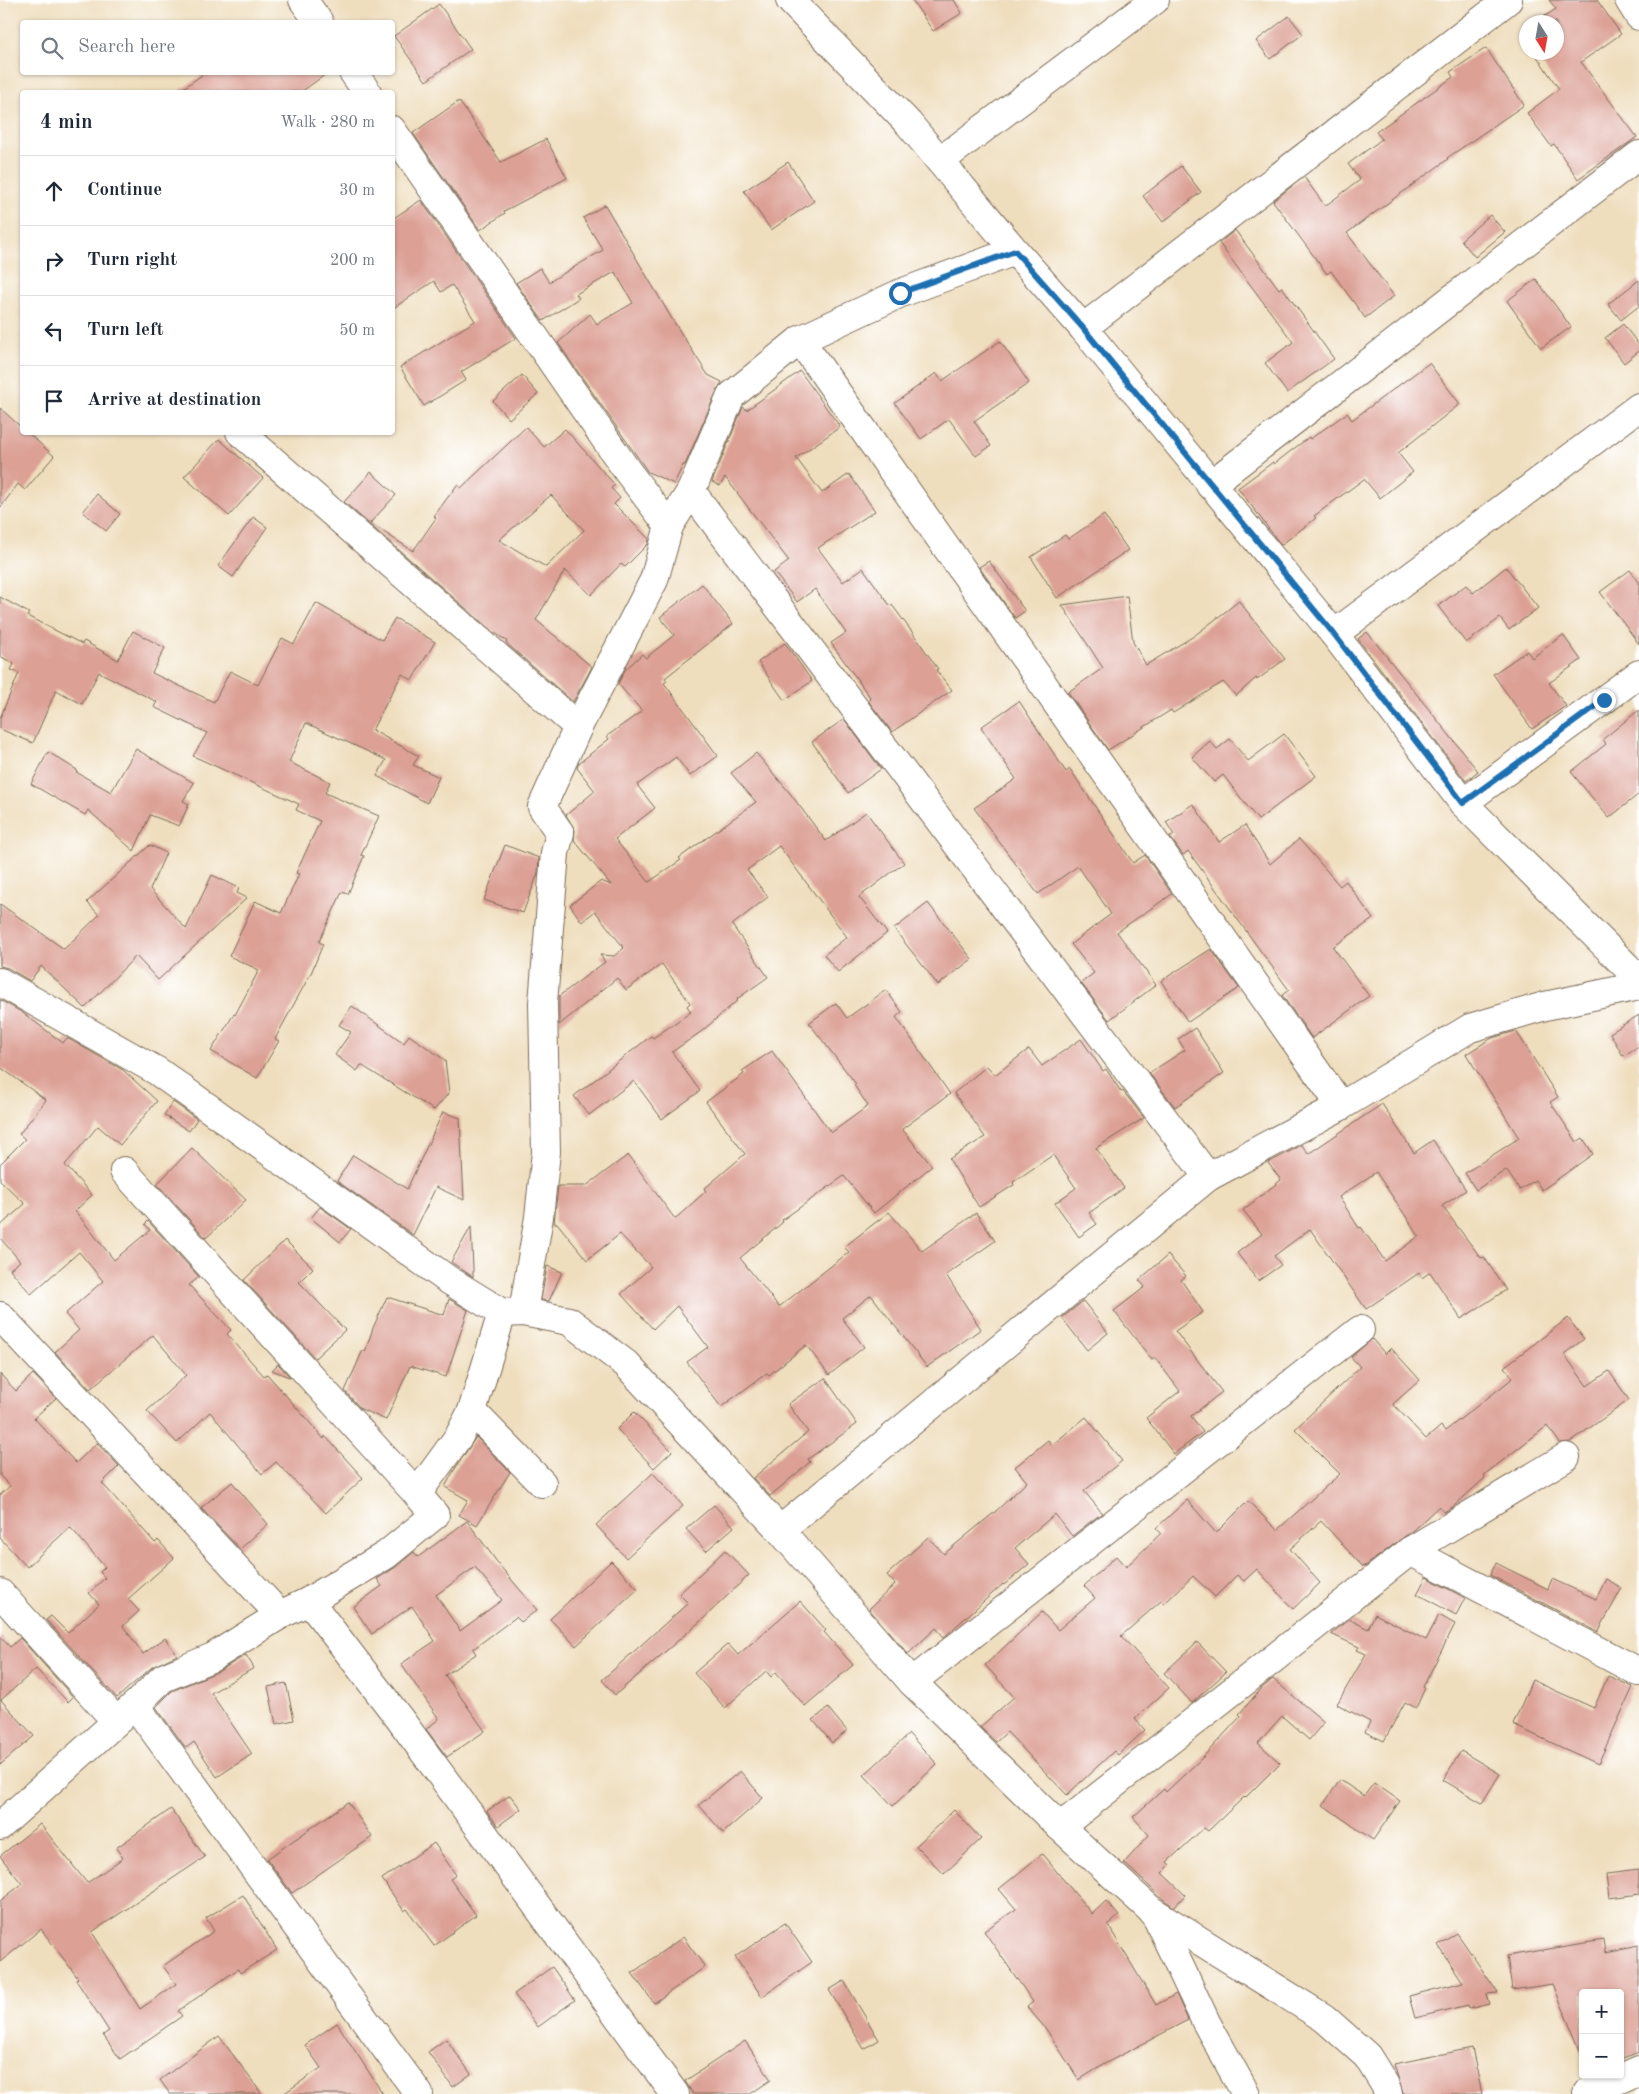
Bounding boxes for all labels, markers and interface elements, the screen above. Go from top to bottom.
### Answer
north arrow [1519,15,1564,60]
search box [20,20,395,75]
icon: search [38,34,66,62]
text: Search here [78,38,175,57]
text: 4 min [40,112,93,133]
text: Walk · 280 m [280,115,375,131]
icon: ahead [40,177,68,205]
text: Continue [87,181,162,200]
text: 30 m [339,183,375,199]
icon: right [40,247,68,275]
text: Turn right [87,251,177,270]
text: 200 m [330,253,375,269]
route start [889,282,912,305]
icon: left [40,317,68,345]
text: Turn left [87,321,164,340]
text: 50 m [339,323,375,339]
icon: arrive [40,387,68,415]
text: Arrive at destination [87,391,261,410]
route end [1593,689,1616,712]
map controls [1579,1989,1624,2079]
button: + [1579,1989,1624,2034]
button: − [1579,2034,1624,2079]

